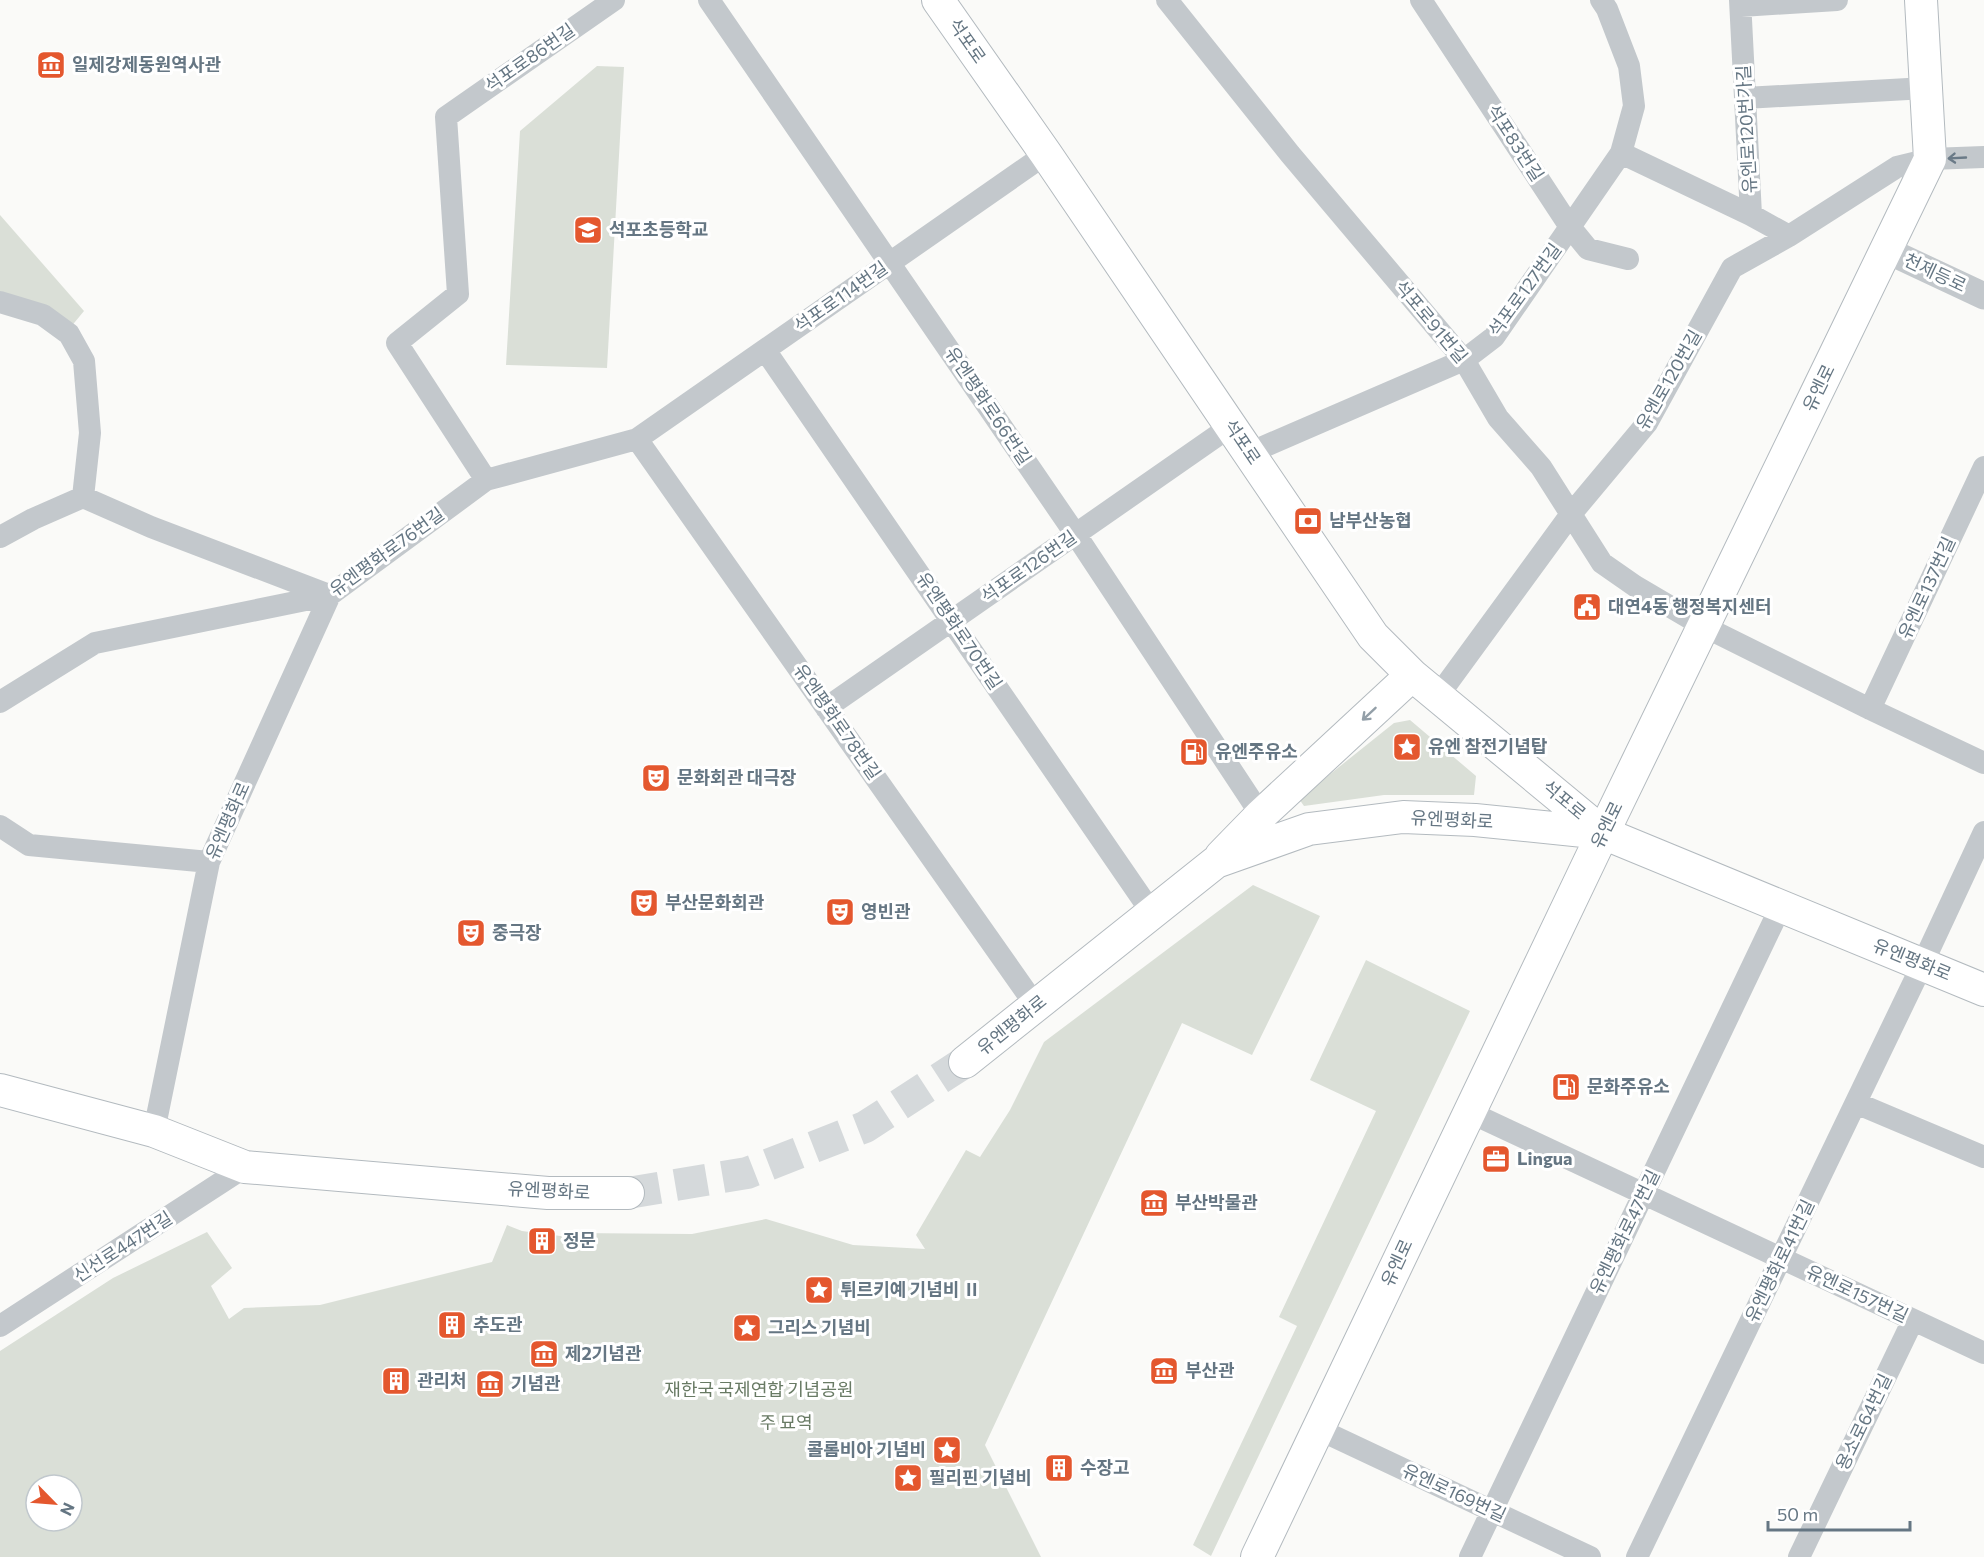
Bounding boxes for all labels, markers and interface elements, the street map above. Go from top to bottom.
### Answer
street label: 석포로 [945,14,991,67]
street label: 석포로86번길 [480,18,579,96]
museum icon: 일제강제동원역사관 [35,49,67,81]
place label: 일제강제동원역사관 [72,53,221,75]
street label: 유엔로120번가길 [1732,64,1760,194]
street label: 석포83번길 [1483,100,1549,185]
one-way arrow [1947,153,1967,164]
school or university icon: 석포초등학교 [572,214,604,246]
place label: 석포초등학교 [609,218,708,240]
street label: 석포로127번길 [1483,238,1565,340]
street label: 천제등로 [1901,248,1970,296]
street label: 석포로114번길 [789,256,891,336]
street label: 석포로91번길 [1391,275,1473,367]
street label: 유엔로120번길 [1631,325,1706,434]
street label: 유엔평화로66번길 [941,342,1036,469]
street label: 유엔로 [1797,360,1839,415]
street label: 석포로 [1220,415,1266,468]
street label: 유엔평화로76번길 [325,502,448,600]
bank icon: 남부산농협 [1292,505,1324,537]
place label: 남부산농협 [1329,509,1412,531]
street label: 석포로126번길 [977,525,1080,607]
street label: 유엔로137번길 [1893,533,1959,642]
street label: 유엔평화로70번길 [912,567,1007,693]
public building icon: 대연4동 행정복지센터 [1571,591,1603,623]
place label: 대연4동 행정복지센터 [1608,595,1772,617]
street label: 유엔평화로78번길 [790,659,886,784]
one-way arrow [1362,707,1377,721]
place icon: 유엔 참전기념탑 [1391,731,1423,763]
place label: 유엔 참전기념탑 [1428,735,1548,757]
fuel station icon: 유엔주유소 [1178,736,1210,768]
place label: 유엔주유소 [1215,740,1298,762]
theatre icon: 문화회관 대극장 [640,762,672,794]
place label: 문화회관 대극장 [677,766,797,788]
street label: 석포로 [1539,775,1591,824]
street label: 유엔평화로 [200,778,254,863]
street label: 유엔로 [1585,797,1627,852]
street label: 유엔평화로 [1410,806,1494,832]
theatre icon: 부산문화회관 [628,887,660,919]
place label: 부산문화회관 [665,891,765,913]
theatre icon: 영빈관 [824,896,856,928]
place label: 영빈관 [861,900,911,922]
theatre icon: 중극장 [455,917,487,949]
place label: 중극장 [492,921,542,943]
street label: 유엔평화로 [1870,933,1955,985]
street label: 유엔평화로 [972,990,1050,1059]
fuel station icon: 문화주유소 [1550,1071,1582,1103]
place label: 문화주유소 [1587,1075,1670,1097]
office icon: Lingua [1480,1143,1512,1175]
place label: Lingua [1517,1147,1573,1169]
street label: 유엔평화로47번길 [1584,1166,1664,1297]
street label: 유엔평화로 [507,1177,591,1203]
museum icon: 부산박물관 [1138,1187,1170,1219]
place label: 부산박물관 [1175,1191,1258,1213]
street label: 유엔평화로41번길 [1740,1196,1818,1326]
street label: 신선로447번길 [69,1206,176,1286]
building icon: 정문 [526,1225,558,1257]
place label: 정문 [563,1229,596,1251]
street label: 유엔로 [1376,1235,1417,1290]
street label: 유엔로157번길 [1803,1260,1912,1326]
place icon: 튀르키예 기념비 Ⅱ [803,1274,835,1306]
place label: 튀르키예 기념비 Ⅱ [840,1278,981,1300]
building icon: 추도관 [436,1309,468,1341]
place icon: 그리스 기념비 [731,1312,763,1344]
place label: 추도관 [473,1313,523,1335]
place label: 그리스 기념비 [768,1316,871,1338]
museum icon: 제2기념관 [528,1338,560,1370]
place label: 제2기념관 [565,1342,642,1364]
museum icon: 부산관 [1148,1355,1180,1387]
place label: 부산관 [1185,1359,1235,1381]
building icon: 관리처 [380,1365,412,1397]
museum icon: 기념관 [474,1368,506,1400]
place label: 관리처 [417,1369,467,1391]
street label: 용소로64번길 [1830,1370,1896,1473]
place label: 기념관 [511,1372,561,1394]
park label: 재한국 국제연합 기념공원 [664,1378,854,1400]
park label: 주 묘역 [759,1411,813,1433]
place icon: 콜롬비아 기념비 [931,1434,963,1466]
place label: 콜롬비아 기념비 [807,1438,926,1460]
building icon: 수장고 [1043,1452,1075,1484]
place label: 수장고 [1080,1456,1130,1478]
street label: 유엔로169번길 [1399,1458,1510,1526]
place icon: 필리핀 기념비 [892,1462,924,1494]
place label: 필리핀 기념비 [929,1466,1032,1488]
north arrow [24,1473,84,1533]
scale bar [1768,1494,1910,1532]
text: N [57,1500,79,1519]
text: 50 m [1777,1503,1818,1525]

